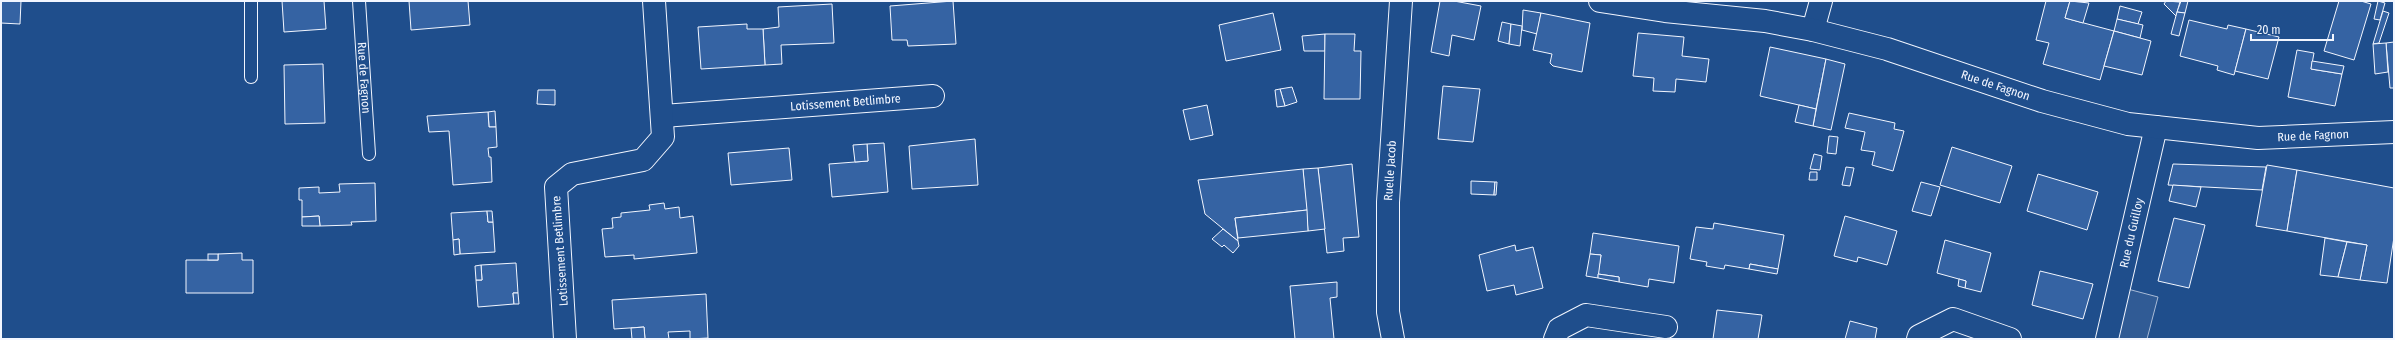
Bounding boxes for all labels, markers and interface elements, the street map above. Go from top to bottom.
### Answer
scale bar [2251,16,2333,42]
text: 20 m [2257,23,2281,37]
street label: Rue de Fagnon [355,42,373,114]
street label: Rue de Fagnon [1959,67,2032,103]
street label: Lotissement Betlimbre [790,91,901,114]
street label: Rue de Fagnon [2277,127,2349,144]
street label: Ruelle Jacob [1381,140,1399,201]
street label: Lotissement Betlimbre [549,195,571,307]
street label: Rue du Guilloy [2117,196,2147,269]

